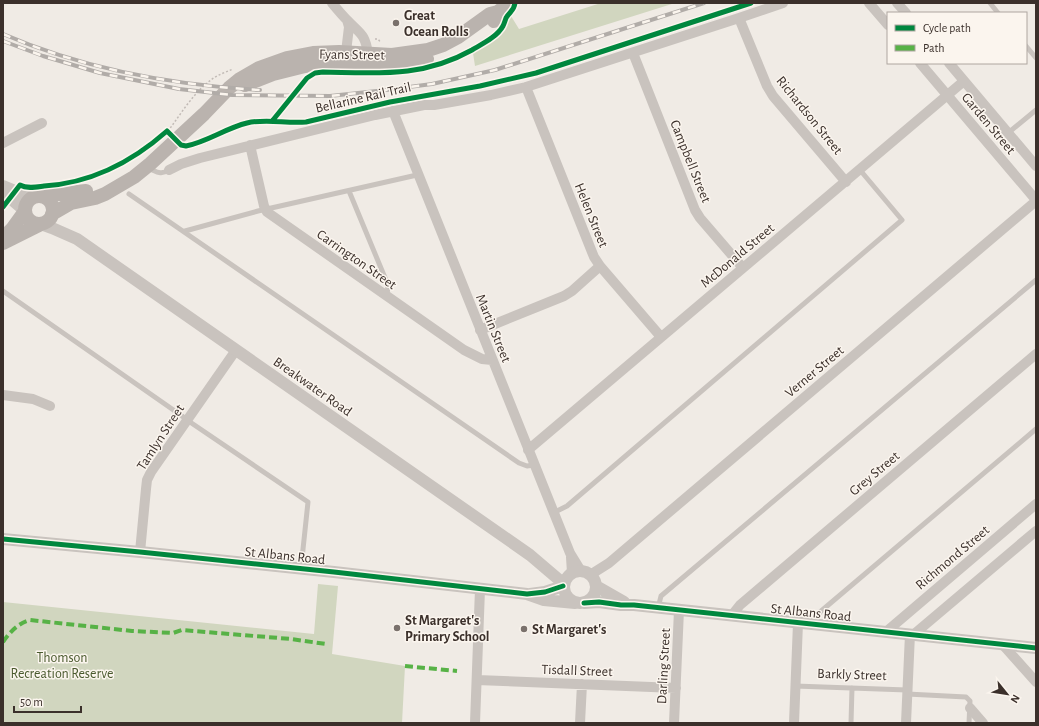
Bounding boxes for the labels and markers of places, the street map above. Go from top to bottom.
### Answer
place label: Great Ocean Rolls [404,9,469,39]
marker: Great Ocean Rolls [391,18,401,28]
place label: St Margaret's Primary School [405,614,490,644]
marker: St Margaret's Primary School [392,623,402,633]
place label: St Margaret's [532,623,606,637]
marker: St Margaret's [519,624,529,634]

